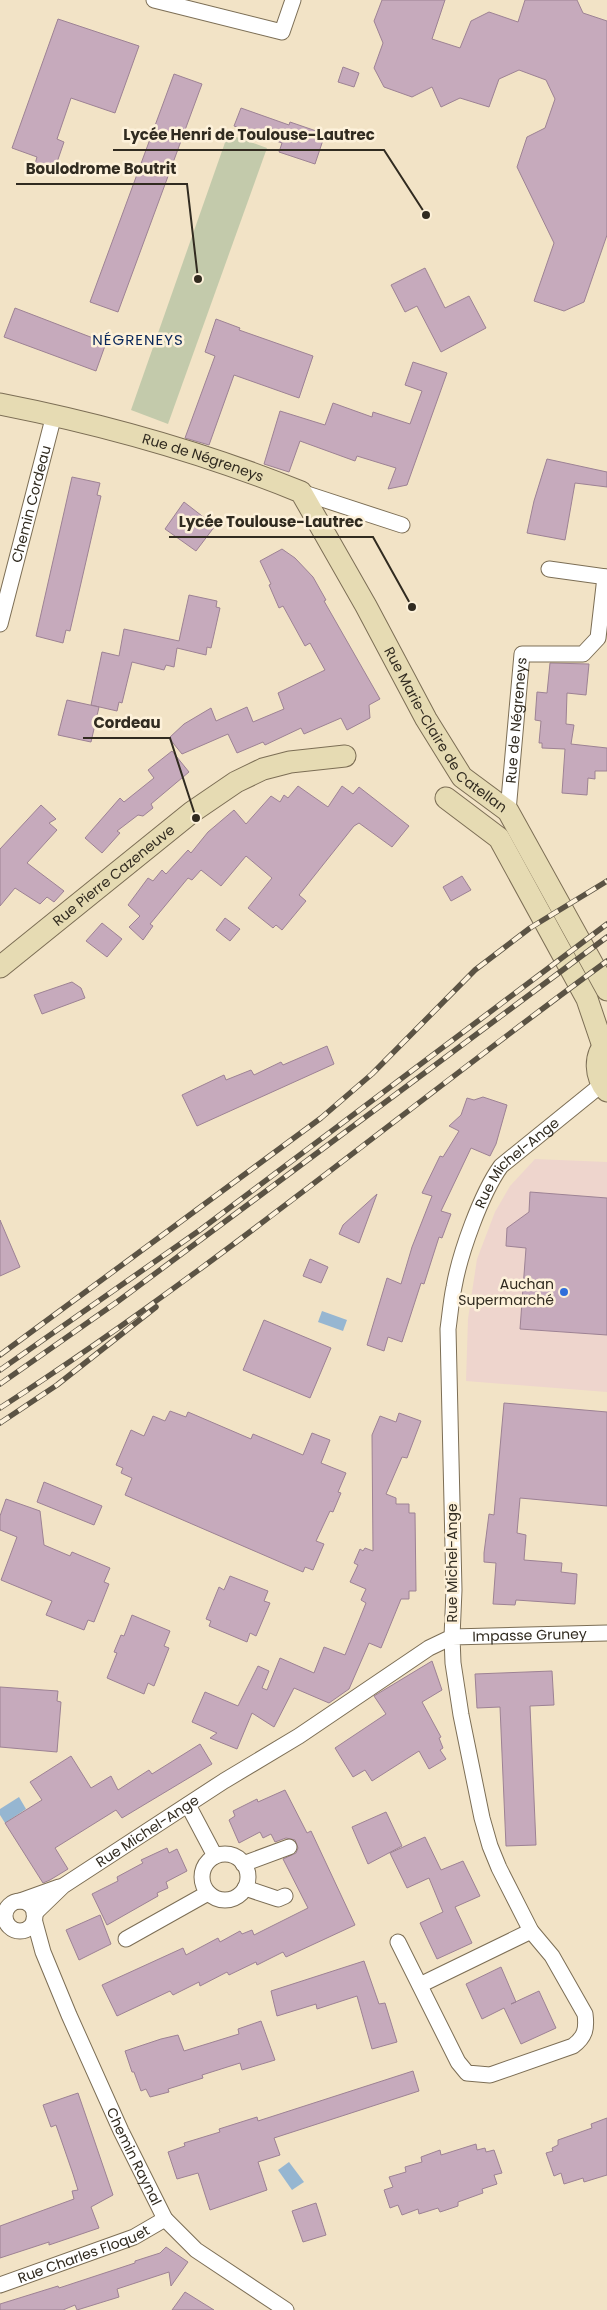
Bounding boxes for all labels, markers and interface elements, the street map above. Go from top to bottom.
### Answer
callout: Lycée Henri de Toulouse-Lautrec [113,120,384,150]
text: Lycée Henri de Toulouse-Lautrec [123,124,375,145]
callout: Boulodrome Boutrit [16,154,187,184]
text: Boulodrome Boutrit [26,158,176,179]
district label: NÉGRENEYS [92,329,184,350]
street label: Rue de Négreneys [140,428,266,487]
street label: Chemin Cordeau [6,443,56,565]
callout: Lycée Toulouse-Lautrec [169,507,373,537]
text: Lycée Toulouse-Lautrec [179,511,363,532]
street label: Rue Marie-Claire de Catellan [379,643,511,817]
street label: Rue de Négreneys [500,656,532,784]
callout: Cordeau [83,708,170,738]
text: Cordeau [93,712,161,733]
street label: Rue Pierre Cazeneuve [48,820,179,931]
street label: Rue Michel-Ange [470,1113,564,1212]
place label: Auchan Supermarché [458,1274,554,1310]
marker: Auchan Supermarché [558,1286,570,1298]
street label: Rue Michel-Ange [442,1503,462,1623]
street label: Impasse Gruney [472,1624,587,1646]
street label: Rue Michel-Ange [92,1790,203,1872]
street label: Chemin Raynal [102,2104,167,2209]
street label: Rue Charles Floquet [15,2220,153,2288]

